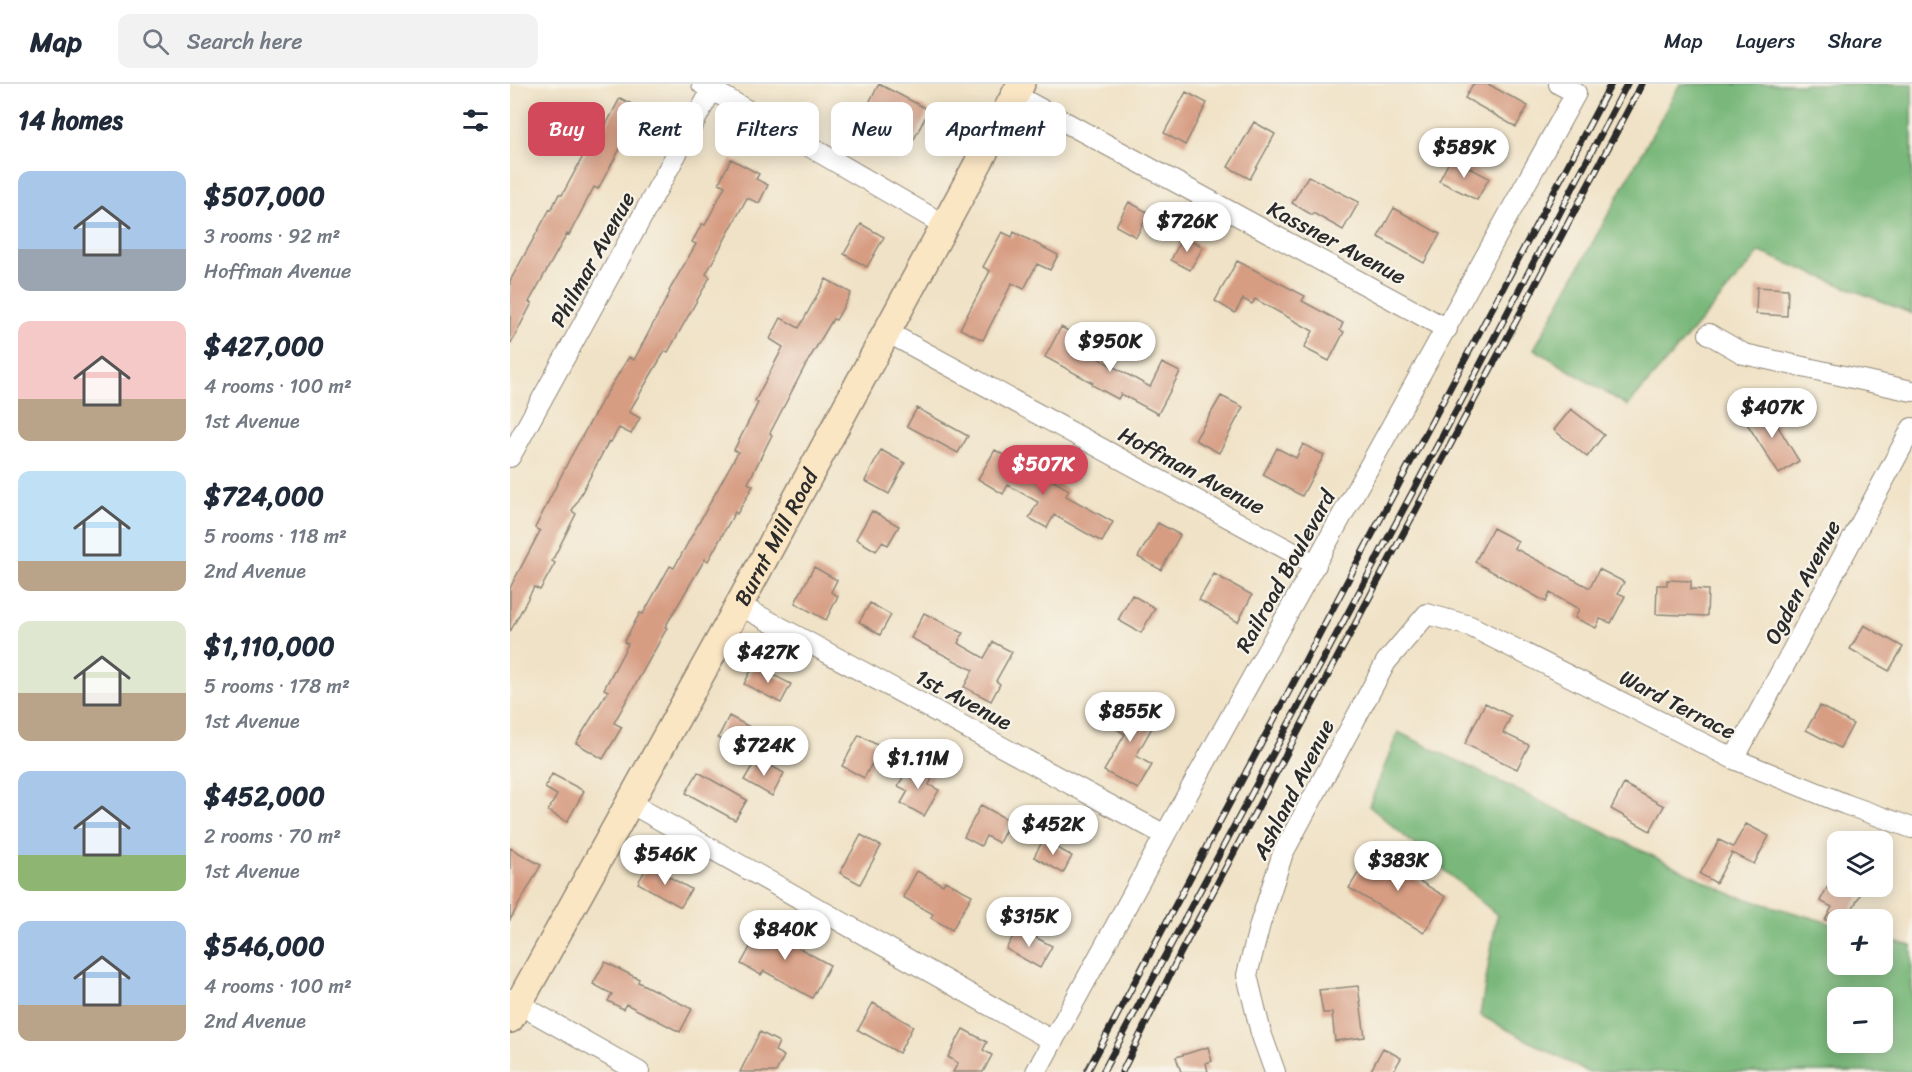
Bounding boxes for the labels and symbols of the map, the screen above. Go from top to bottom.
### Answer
pin: $589K [1422,128,1506,179]
street label: Philmar Avenue [539,184,646,334]
street label: Kassner Avenue [1260,189,1413,296]
pin: $726K [1145,202,1229,253]
pin: $950K [1068,322,1152,373]
pin: $407K [1730,388,1814,439]
street label: Hoffman Avenue [1111,415,1272,526]
pin: $507K [1001,445,1085,496]
street label: Burnt Mill Road [723,461,830,613]
street label: Railroad Boulevard [1224,481,1347,660]
street label: Ogden Avenue [1753,513,1852,652]
pin: $427K [726,633,810,684]
street label: 1st Avenue [908,658,1020,742]
street label: Ward Terrace [1612,658,1743,751]
pin: $855K [1088,692,1172,743]
street label: Ashland Avenue [1241,712,1346,867]
pin: $724K [722,726,806,777]
pin: $1.11M [869,739,967,790]
pin: $452K [1011,805,1095,856]
pin: $546K [623,835,707,886]
pin: $383K [1356,841,1440,892]
pin: $315K [987,897,1071,948]
pin: $840K [743,910,827,961]

